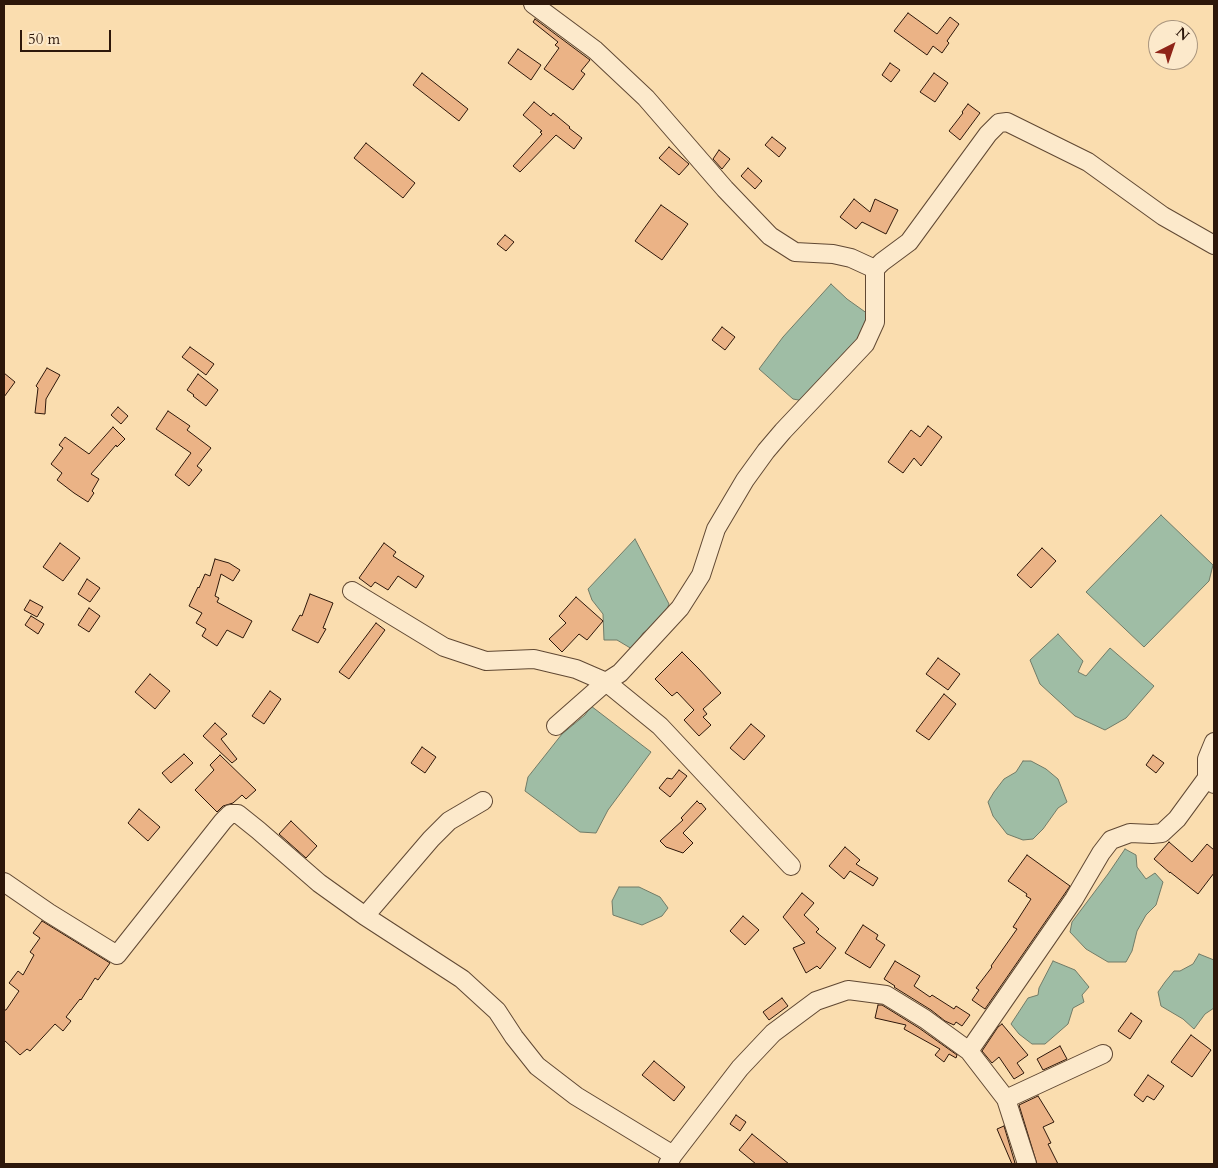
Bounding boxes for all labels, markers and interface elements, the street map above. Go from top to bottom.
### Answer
scale bar [22,20,114,52]
north arrow [1148,20,1198,70]
text: N [1172,23,1193,45]
text: 50 m [28,29,60,49]

